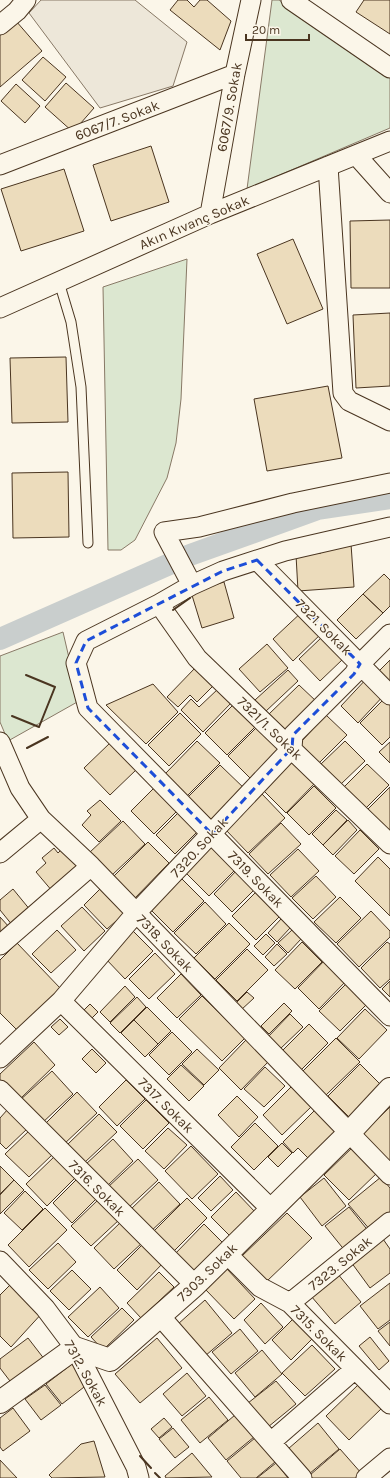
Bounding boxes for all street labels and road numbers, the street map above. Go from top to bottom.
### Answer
street label: 6067/9. Sokak [213,61,246,153]
street label: 6067/7. Sokak [73,97,162,144]
street label: Akın Kıvanç Sokak [137,192,252,253]
street label: 7321. Sokak [292,596,356,659]
street label: 7321/1. Sokak [234,693,306,764]
street label: 7320. Sokak [167,813,232,881]
street label: 7319. Sokak [224,847,287,912]
street label: 7318. Sokak [133,911,196,976]
street label: 7317. Sokak [134,1074,197,1137]
street label: 7316. Sokak [65,1157,129,1220]
street label: 7323. Sokak [305,1233,376,1294]
street label: 7303. Sokak [174,1239,241,1305]
street label: 7315. Sokak [287,1302,350,1365]
street label: 7312. Sokak [60,1337,111,1409]

